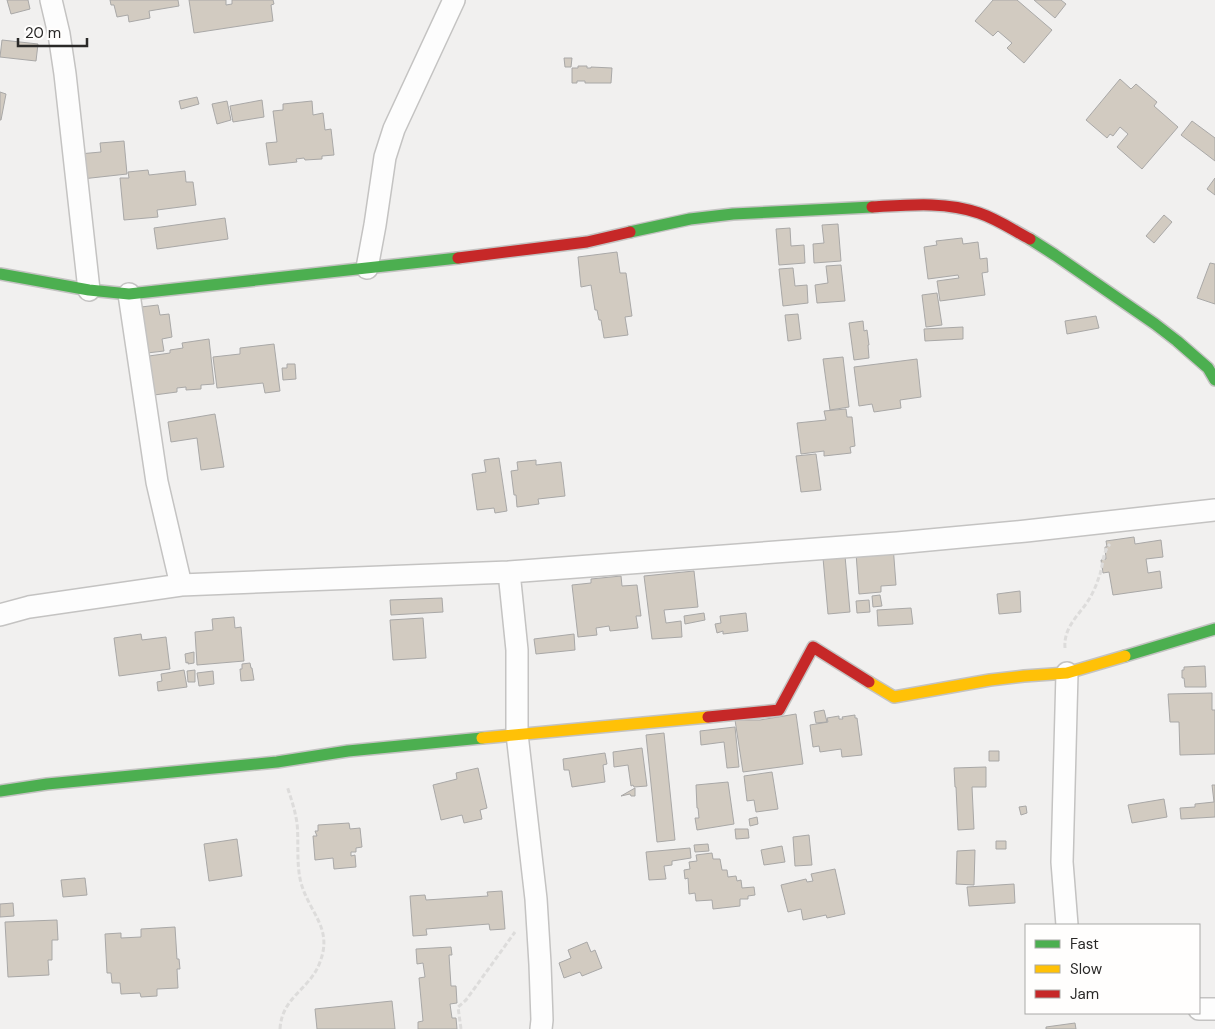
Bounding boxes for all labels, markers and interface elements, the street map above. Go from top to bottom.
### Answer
scale bar [18,15,86,47]
text: 20 m [25,23,61,43]
legend [1025,924,1200,1014]
text: Fast [1070,934,1099,954]
text: Slow [1070,959,1103,979]
text: Jam [1070,984,1099,1004]

